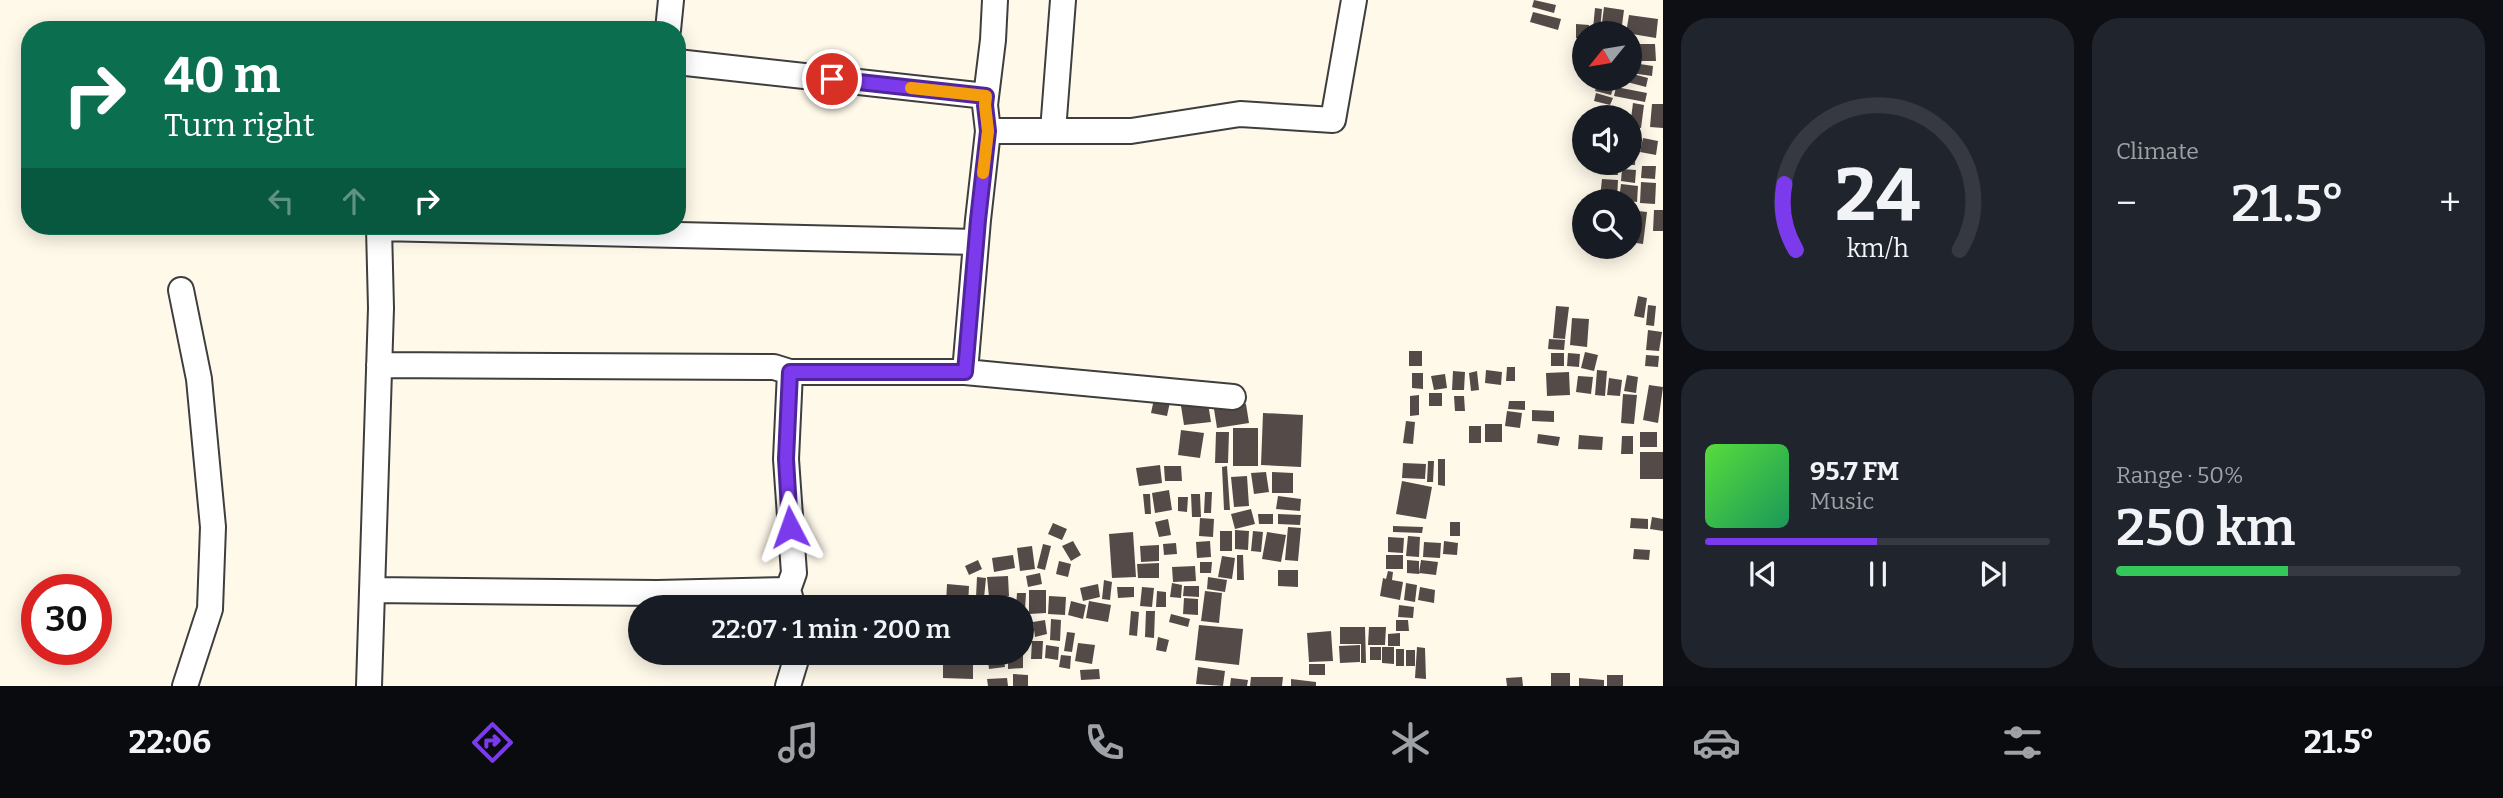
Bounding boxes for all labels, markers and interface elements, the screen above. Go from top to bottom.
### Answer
north arrow [1572,21,1642,91]
map controls [1572,21,1642,259]
text: 40 m [164,46,281,105]
icon: right [49,49,140,140]
pin [802,49,862,109]
icon: arrive [813,60,851,98]
button: sound [1572,105,1642,175]
text: Turn right [164,106,315,144]
text: Climate [2116,137,2199,165]
text: 24 [1835,153,1920,240]
text: 21.5° [2231,172,2345,235]
text: − [2116,180,2137,226]
text: + [2439,180,2461,226]
icon: left [262,182,300,220]
icon: ahead [335,182,373,220]
icon: right [408,182,446,220]
button: search [1572,189,1642,259]
text: km/h [1847,234,1909,264]
text: 95.7 FM [1810,456,1899,487]
text: Range · 50% [2116,461,2244,489]
text: Music [1810,487,1874,515]
position arrow [753,490,827,564]
text: 250 km [2116,496,2295,559]
icon: previous [1744,555,1782,593]
icon: pause [1859,555,1897,593]
icon: next [1974,555,2012,593]
speed limit sign: 30 [21,574,112,665]
text: 22:07 · 1 min · 200 m [712,614,950,645]
icon: directions [468,718,517,767]
icon: music [774,718,823,767]
icon: phone [1080,718,1129,767]
icon: climate [1386,718,1435,767]
icon: car [1692,718,1741,767]
icon: filters [1998,718,2047,767]
text: 22:06 [128,723,211,761]
text: 21.5° [2304,723,2374,761]

